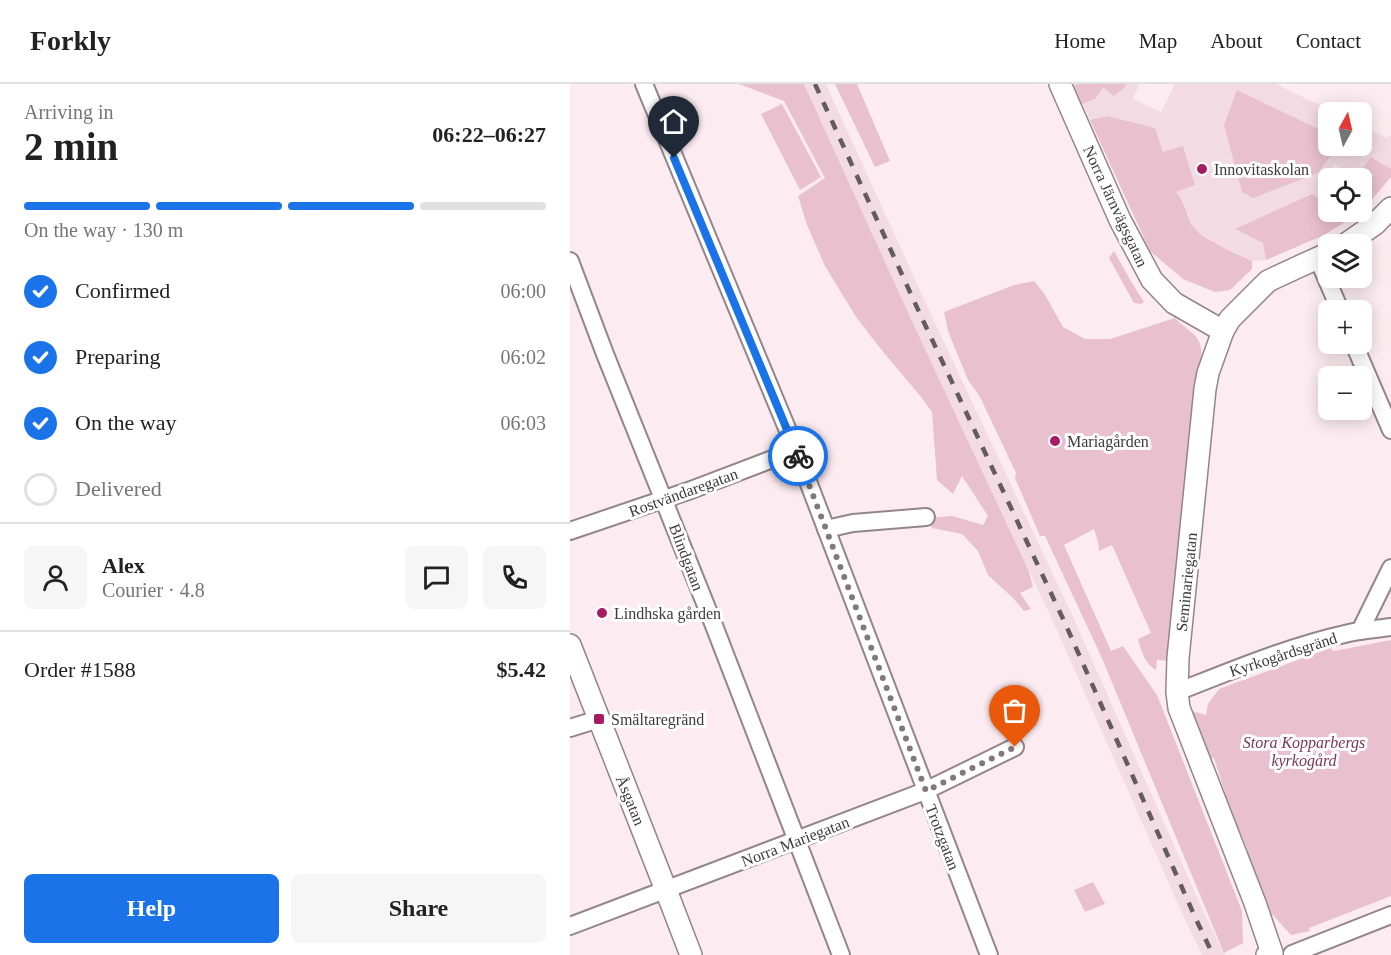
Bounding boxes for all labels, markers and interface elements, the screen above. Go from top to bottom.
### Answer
text: Forkly [30,25,111,56]
text: Home [1054,29,1106,53]
text: Map [1139,29,1177,53]
text: About [1210,29,1263,53]
text: Contact [1296,29,1361,53]
pin [648,96,699,158]
text: Arriving in [24,101,113,123]
north arrow [1318,102,1372,156]
map controls [1318,102,1372,420]
icon: home [657,105,690,138]
text: 06:22–06:27 [432,122,546,147]
text: 2 min [24,125,118,168]
street label: Norra Järnvägsgatan [1079,143,1151,270]
place label: Innovitaskolan [1214,161,1309,178]
marker: Innovitaskolan [1195,162,1209,176]
button: locate [1318,168,1372,222]
text: On the way · 130 m [24,219,183,241]
button: layers [1318,234,1372,288]
icon: check [24,275,57,308]
text: Confirmed [75,278,170,303]
text: 06:00 [500,280,546,302]
button: + [1318,300,1372,354]
icon: check [24,341,57,374]
text: Preparing [75,344,161,369]
text: 06:02 [500,346,546,368]
button: − [1318,366,1372,420]
icon: check [24,407,57,440]
text: On the way [75,410,176,435]
text: 06:03 [500,412,546,434]
courier [768,426,828,486]
place label: Mariagården [1067,433,1149,451]
marker: Mariagården [1048,434,1062,448]
icon: bike [782,440,815,473]
street label: Rostvändaregatan [626,465,740,521]
text: Delivered [75,476,162,501]
street label: Blindgatan [665,521,707,593]
street label: Seminariegatan [1173,532,1201,633]
button: person [24,546,87,609]
button: chat [405,546,468,609]
button: phone [483,546,546,609]
text: Alex [102,553,145,578]
text: Courier · 4.8 [102,579,205,601]
place label: Lindhska gården [614,605,721,623]
marker: Lindhska gården [595,606,609,620]
street label: Kyrkogårdsgränd [1227,629,1339,681]
text: Order #1588 [24,657,136,682]
text: $5.42 [497,657,546,682]
pin [989,685,1040,747]
icon: bag [998,694,1031,727]
place label: Smältaregränd [611,711,704,729]
marker: Smältaregränd [592,712,606,726]
park label: Stora Kopparbergs kyrkogård [1243,734,1365,770]
street label: Åsgatan [612,773,648,828]
street label: Trotzgatan [921,802,963,873]
street label: Norra Mariegatan [739,813,852,871]
button: Help [24,874,279,943]
button: Share [291,874,546,943]

